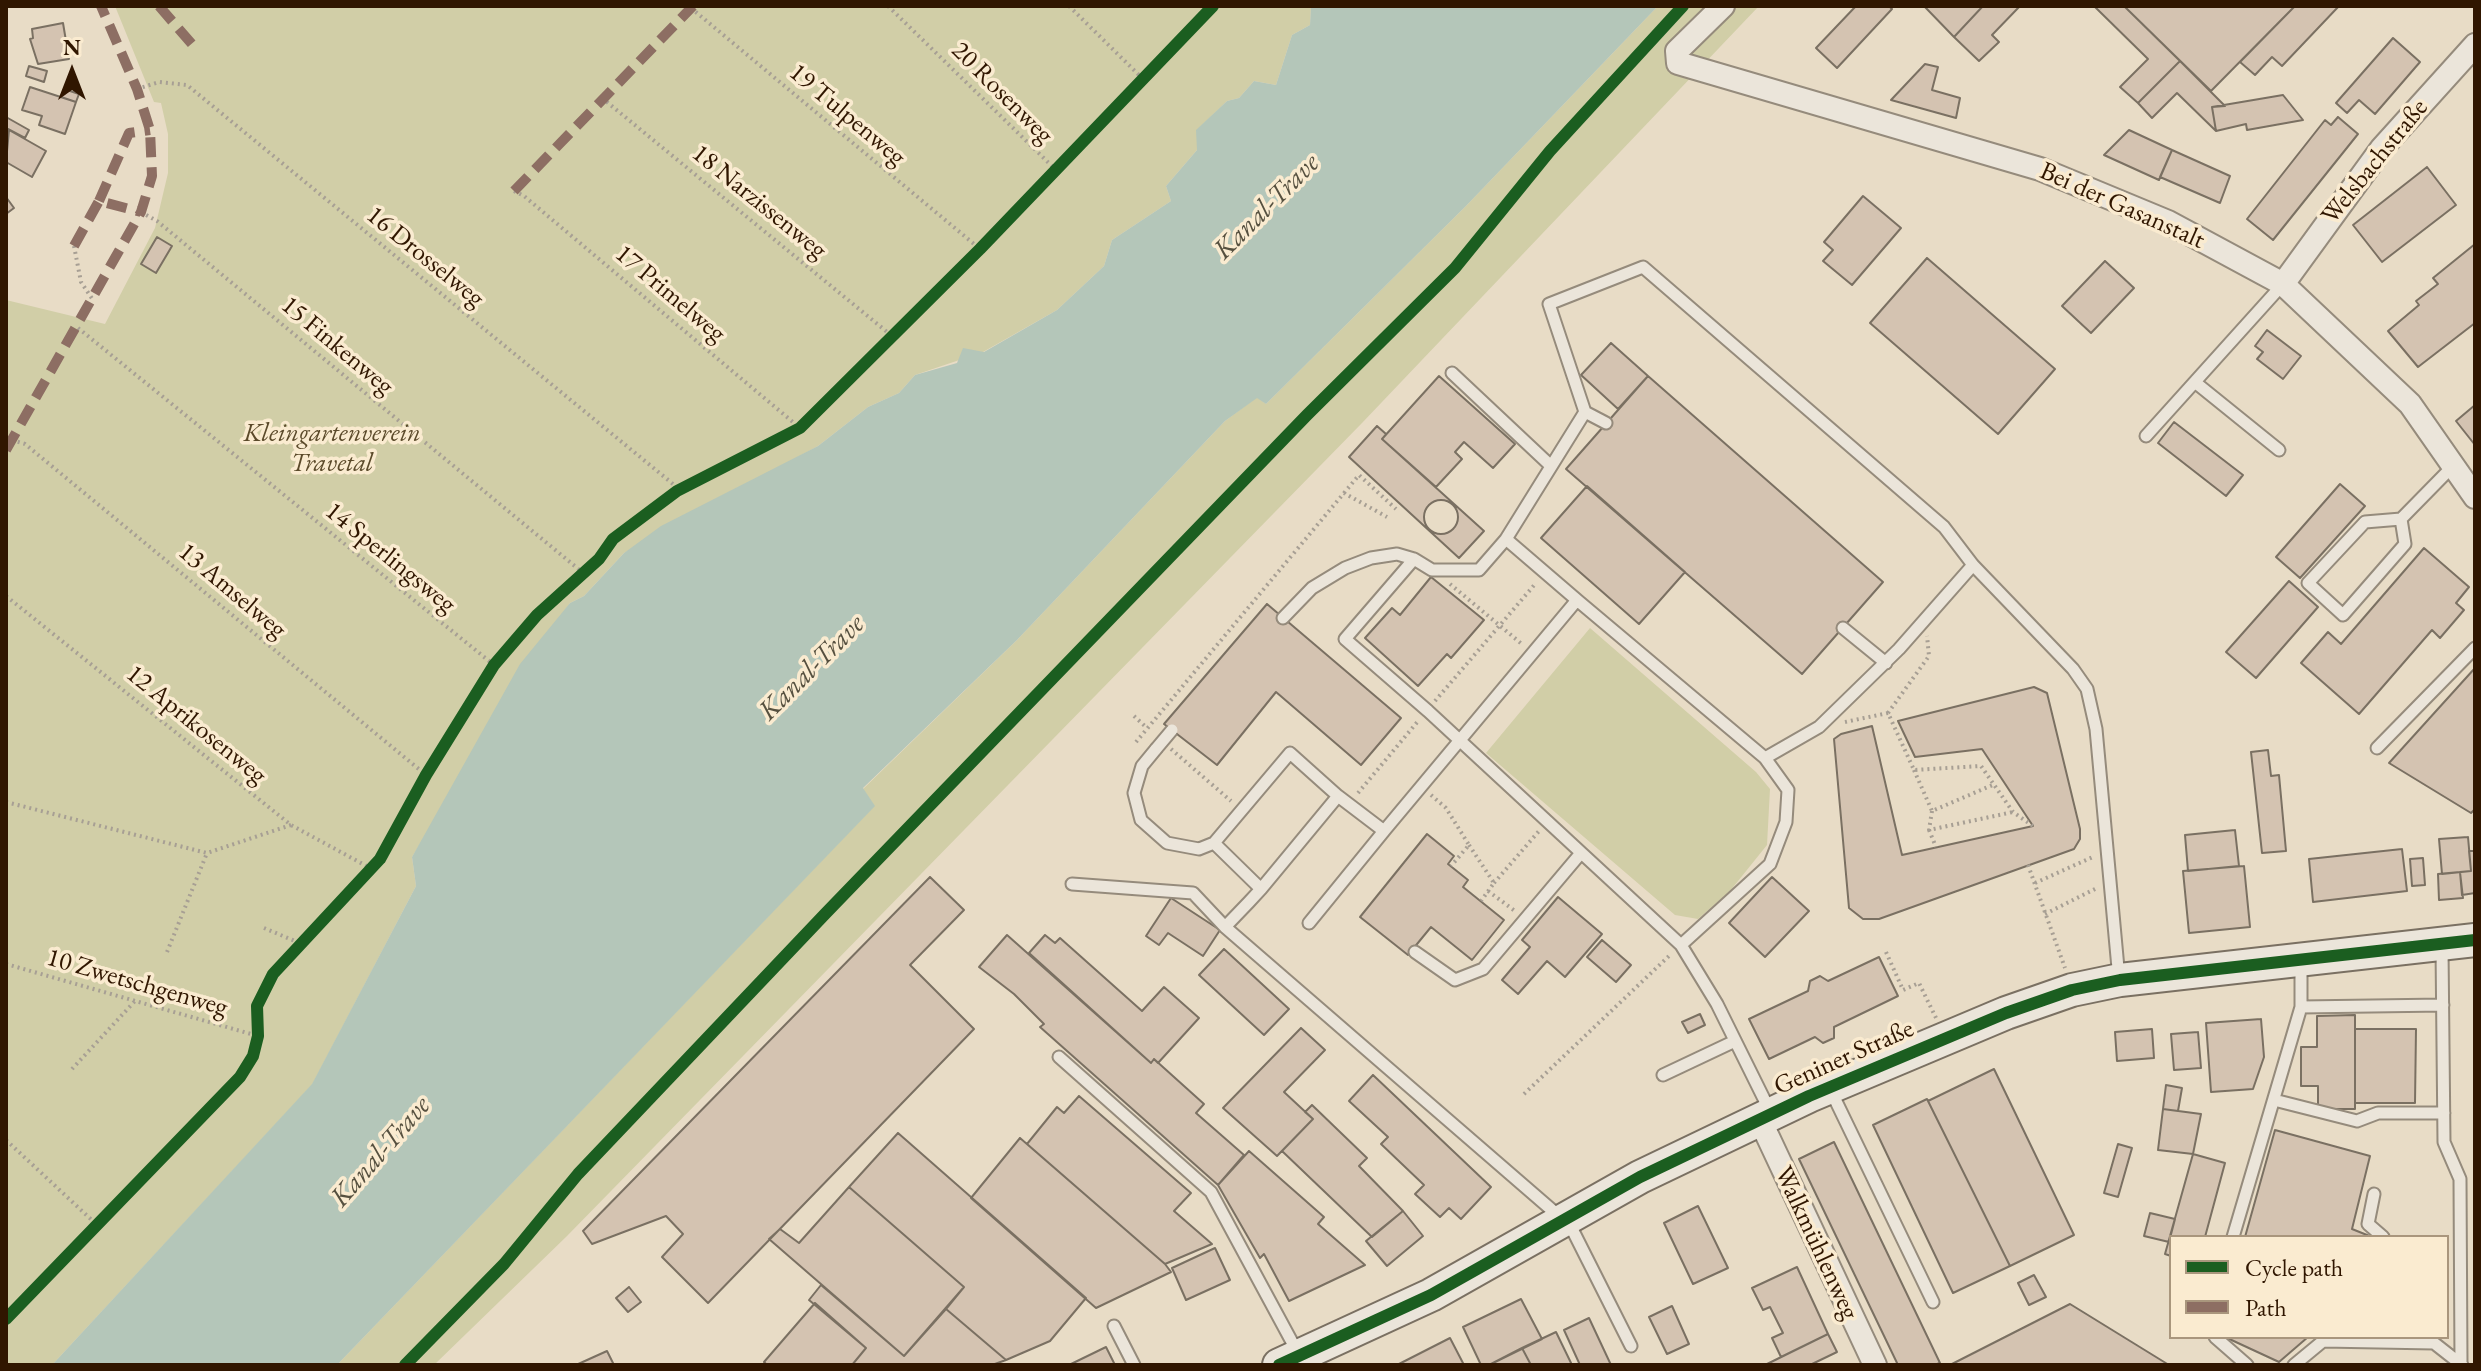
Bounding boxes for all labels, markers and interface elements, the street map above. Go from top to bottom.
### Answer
north arrow [32,32,112,112]
text: N [63,33,81,62]
street label: 20 Rosenweg [944,35,1060,151]
street label: 19 Tulpenweg [782,57,912,173]
street label: Welsbachstraße [2315,93,2435,231]
street label: 18 Narzissenweg [685,138,833,266]
water label: Kanal-Trave [1207,147,1327,267]
street label: Bei der Gasanstalt [2035,156,2209,256]
street label: 16 Drosselweg [360,200,490,314]
street label: 17 Primelweg [608,239,732,349]
street label: 15 Finkenweg [274,290,400,402]
park label: Kleingartenverein Travetal [243,418,421,480]
street label: 14 Sperlingsweg [318,496,462,620]
street label: 13 Amselweg [172,537,292,645]
water label: Kanal-Trave [752,608,872,728]
street label: 12 Aprikosenweg [119,659,273,791]
street label: 10 Zwetschgenweg [43,942,231,1024]
street label: Geniner Straße [1769,1013,1919,1103]
water label: Kanal-Trave [324,1090,438,1214]
street label: Walkmühlenweg [1767,1161,1865,1325]
legend [2169,1235,2449,1339]
text: Cycle path [2245,1252,2343,1283]
text: Path [2245,1292,2287,1323]

